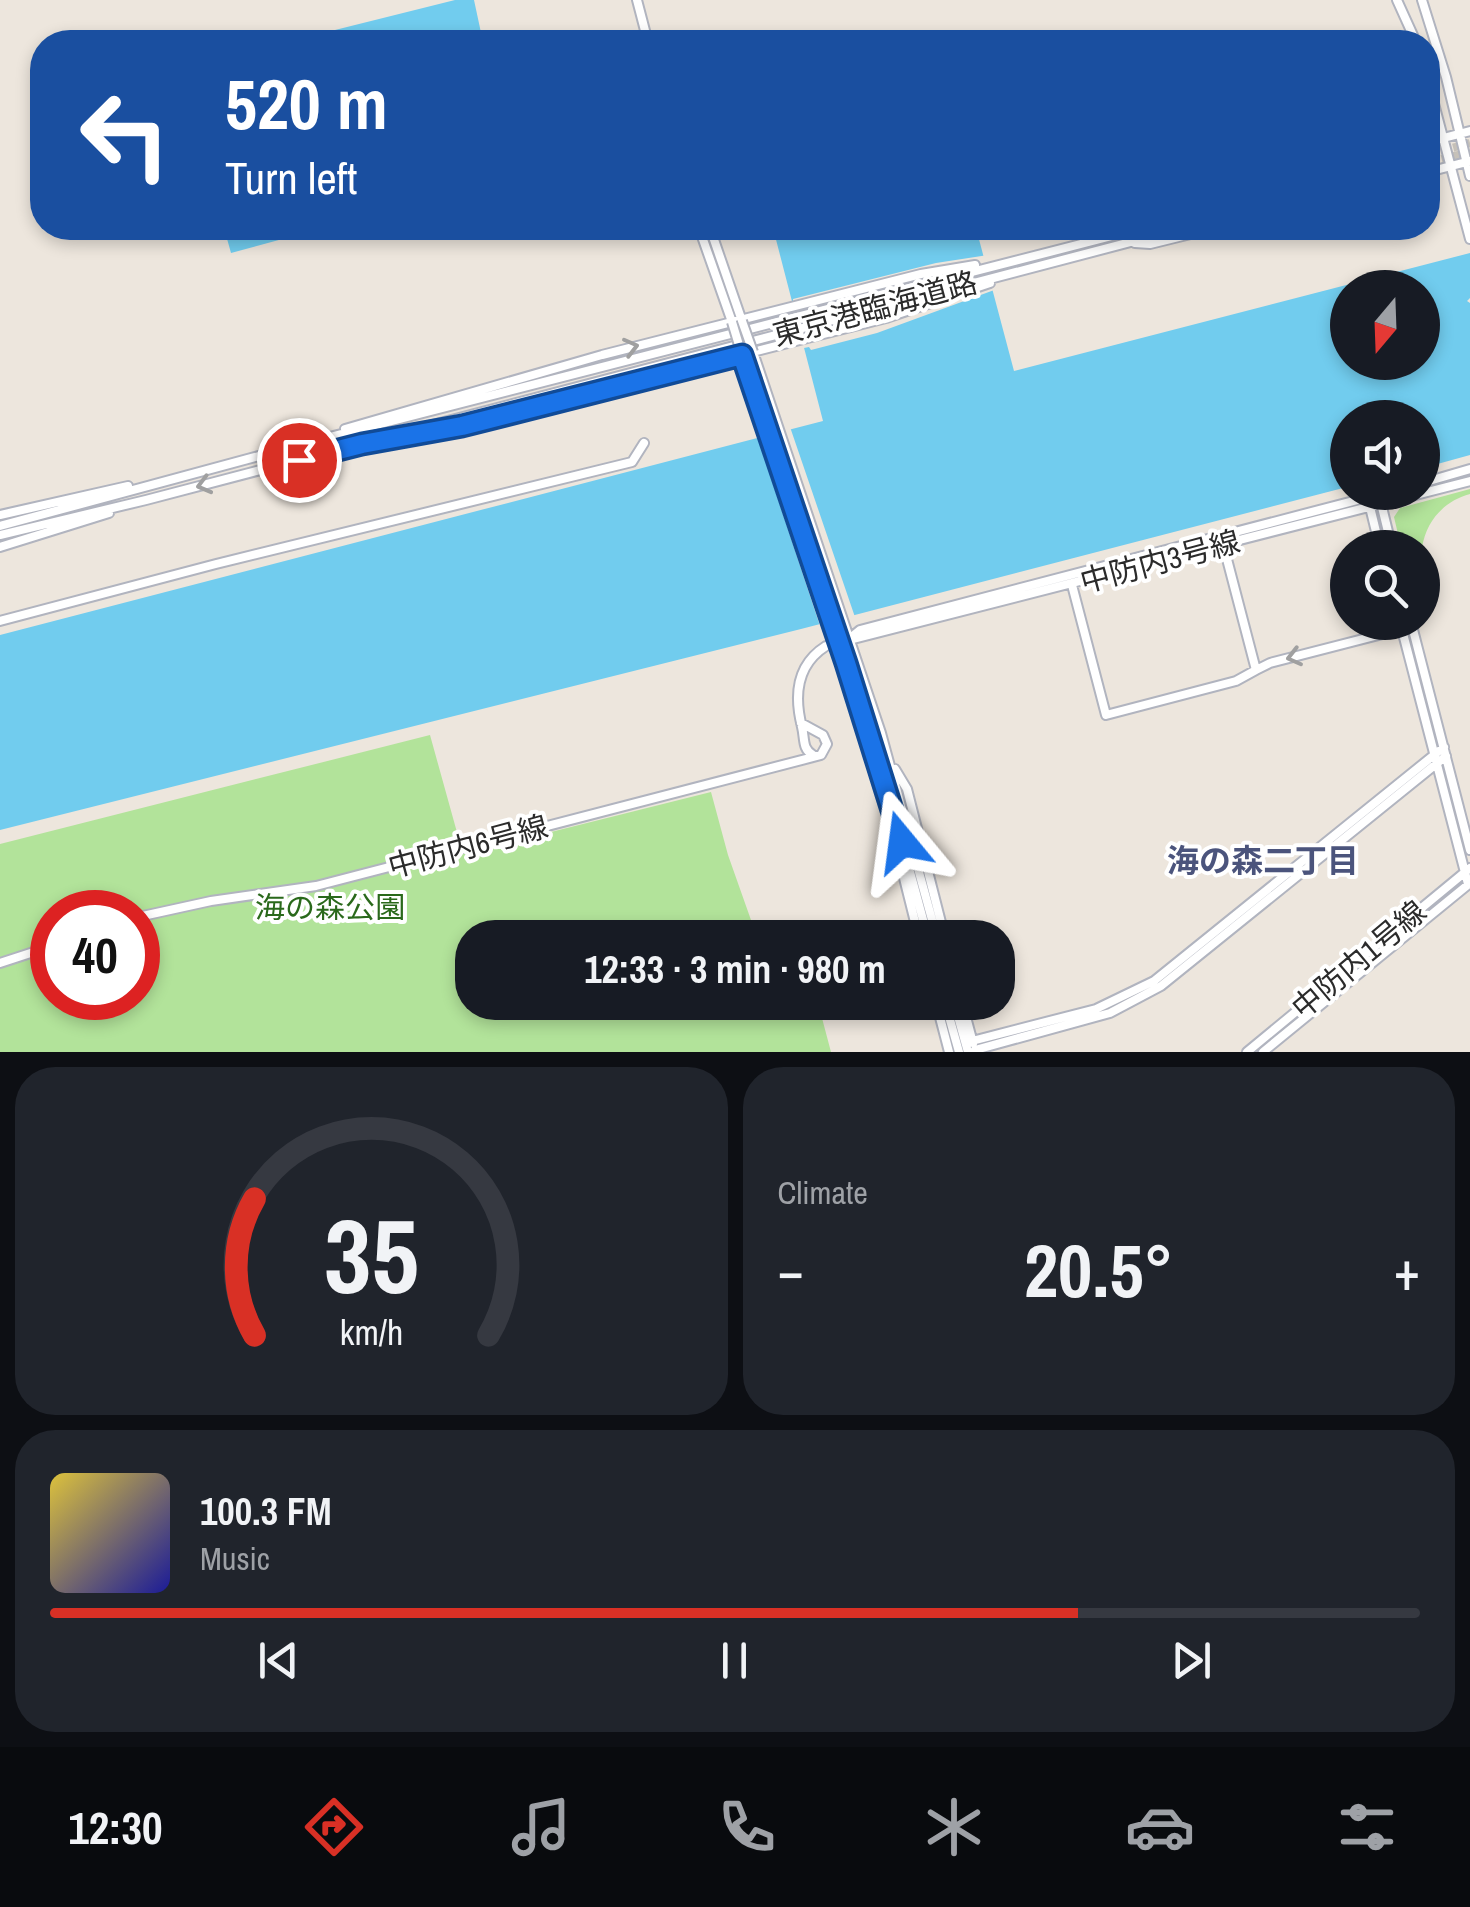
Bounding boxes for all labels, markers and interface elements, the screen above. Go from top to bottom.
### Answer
text: 520 m [225,57,388,151]
icon: left [60,70,190,200]
text: Turn left [225,147,357,208]
street label: 東京港臨海道路 [768,262,981,355]
north arrow [1330,270,1440,380]
map controls [1330,270,1440,640]
one-way arrow [622,338,639,359]
button: sound [1330,400,1440,510]
pin [257,418,342,503]
icon: arrive [272,433,327,488]
one-way arrow [196,473,213,494]
street label: 中防内3号線 [1076,521,1244,602]
button: search [1330,530,1440,640]
one-way arrow [1286,645,1303,666]
position arrow [850,790,954,894]
street label: 中防内6号線 [384,806,552,887]
district label: 海の森二丁目 [1167,839,1359,882]
park label: 海の森公園 [255,887,405,927]
speed limit sign: 40 [30,890,160,1020]
street label: 中防内1号線 [1283,891,1434,1027]
text: 12:33 · 3 min · 980 m [584,944,886,995]
text: Climate [778,1171,868,1214]
text: 35 [324,1185,419,1325]
text: 20.5° [1024,1219,1174,1320]
text: − [778,1233,804,1307]
text: + [1394,1233,1420,1307]
text: km/h [339,1308,403,1356]
text: 100.3 FM [200,1486,332,1537]
text: Music [200,1537,270,1580]
icon: previous [251,1633,306,1688]
icon: pause [707,1633,762,1688]
icon: next [1164,1633,1219,1688]
icon: directions [299,1792,369,1862]
icon: music [506,1792,576,1862]
icon: phone [712,1792,782,1862]
icon: climate [919,1792,989,1862]
icon: car [1125,1792,1195,1862]
icon: filters [1332,1792,1402,1862]
text: 12:30 [68,1797,163,1858]

